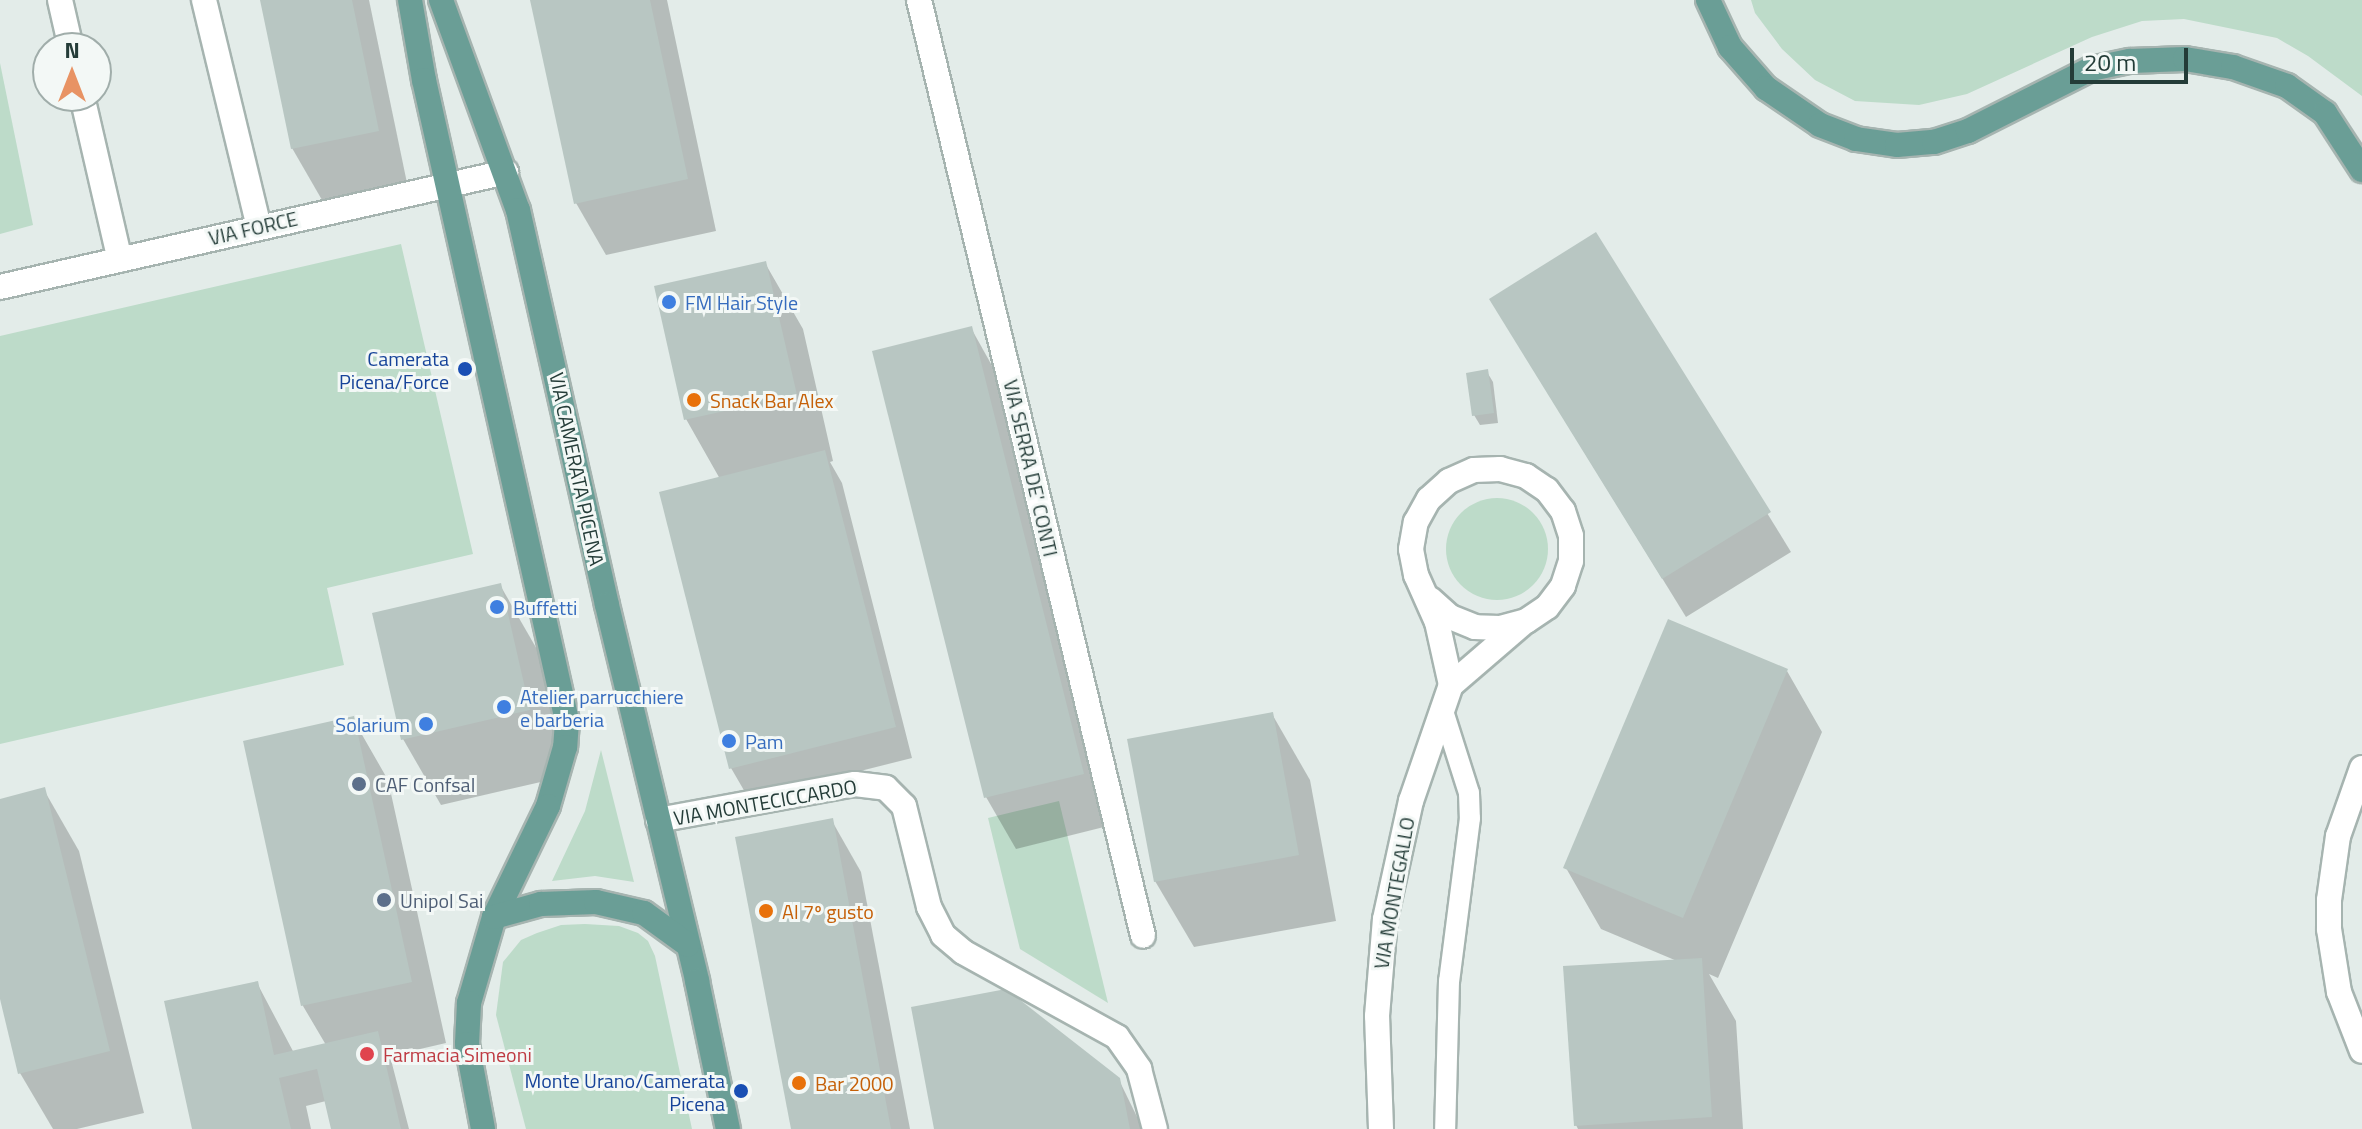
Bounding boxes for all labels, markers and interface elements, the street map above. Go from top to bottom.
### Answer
north arrow [32,32,112,112]
scale bar [2074,32,2192,82]
text: N [64,33,80,67]
text: 20 m [2084,44,2136,80]
street label: VIA FORCE [206,206,300,250]
place label: FM Hair Style [685,290,798,314]
marker: FM Hair Style [660,293,678,311]
place label: Camerata Picena/Force [339,346,449,393]
marker: Camerata Picena/Force [456,360,474,378]
street label: VIA CAMERATA PICENA [545,370,609,568]
street label: VIA SERRA DE' CONTI [999,377,1063,559]
place label: Snack Bar Alex [710,388,834,412]
marker: Snack Bar Alex [685,391,703,409]
place label: Buffetti [513,595,577,619]
marker: Buffetti [488,598,506,616]
place label: Atelier parrucchiere e barberia [520,684,684,731]
marker: Atelier parrucchiere e barberia [495,698,513,716]
place label: Solarium [335,712,410,736]
marker: Solarium [417,715,435,733]
place label: Pam [745,729,783,753]
marker: Pam [720,732,738,750]
place label: CAF Confsal [375,772,475,796]
street label: VIA MONTECICCARDO [672,774,858,830]
marker: CAF Confsal [350,775,368,793]
street label: VIA MONTEGALLO [1369,815,1419,971]
place label: Unipol Sai [400,888,483,912]
marker: Unipol Sai [375,891,393,909]
place label: Al 7º gusto [782,899,874,923]
marker: Al 7º gusto [757,902,775,920]
place label: Farmacia Simeoni [383,1042,532,1066]
marker: Farmacia Simeoni [358,1045,376,1063]
place label: Monte Urano/Camerata Picena [525,1068,725,1115]
place label: Bar 2000 [815,1071,893,1095]
marker: Bar 2000 [790,1074,808,1092]
marker: Monte Urano/Camerata Picena [732,1082,750,1100]

